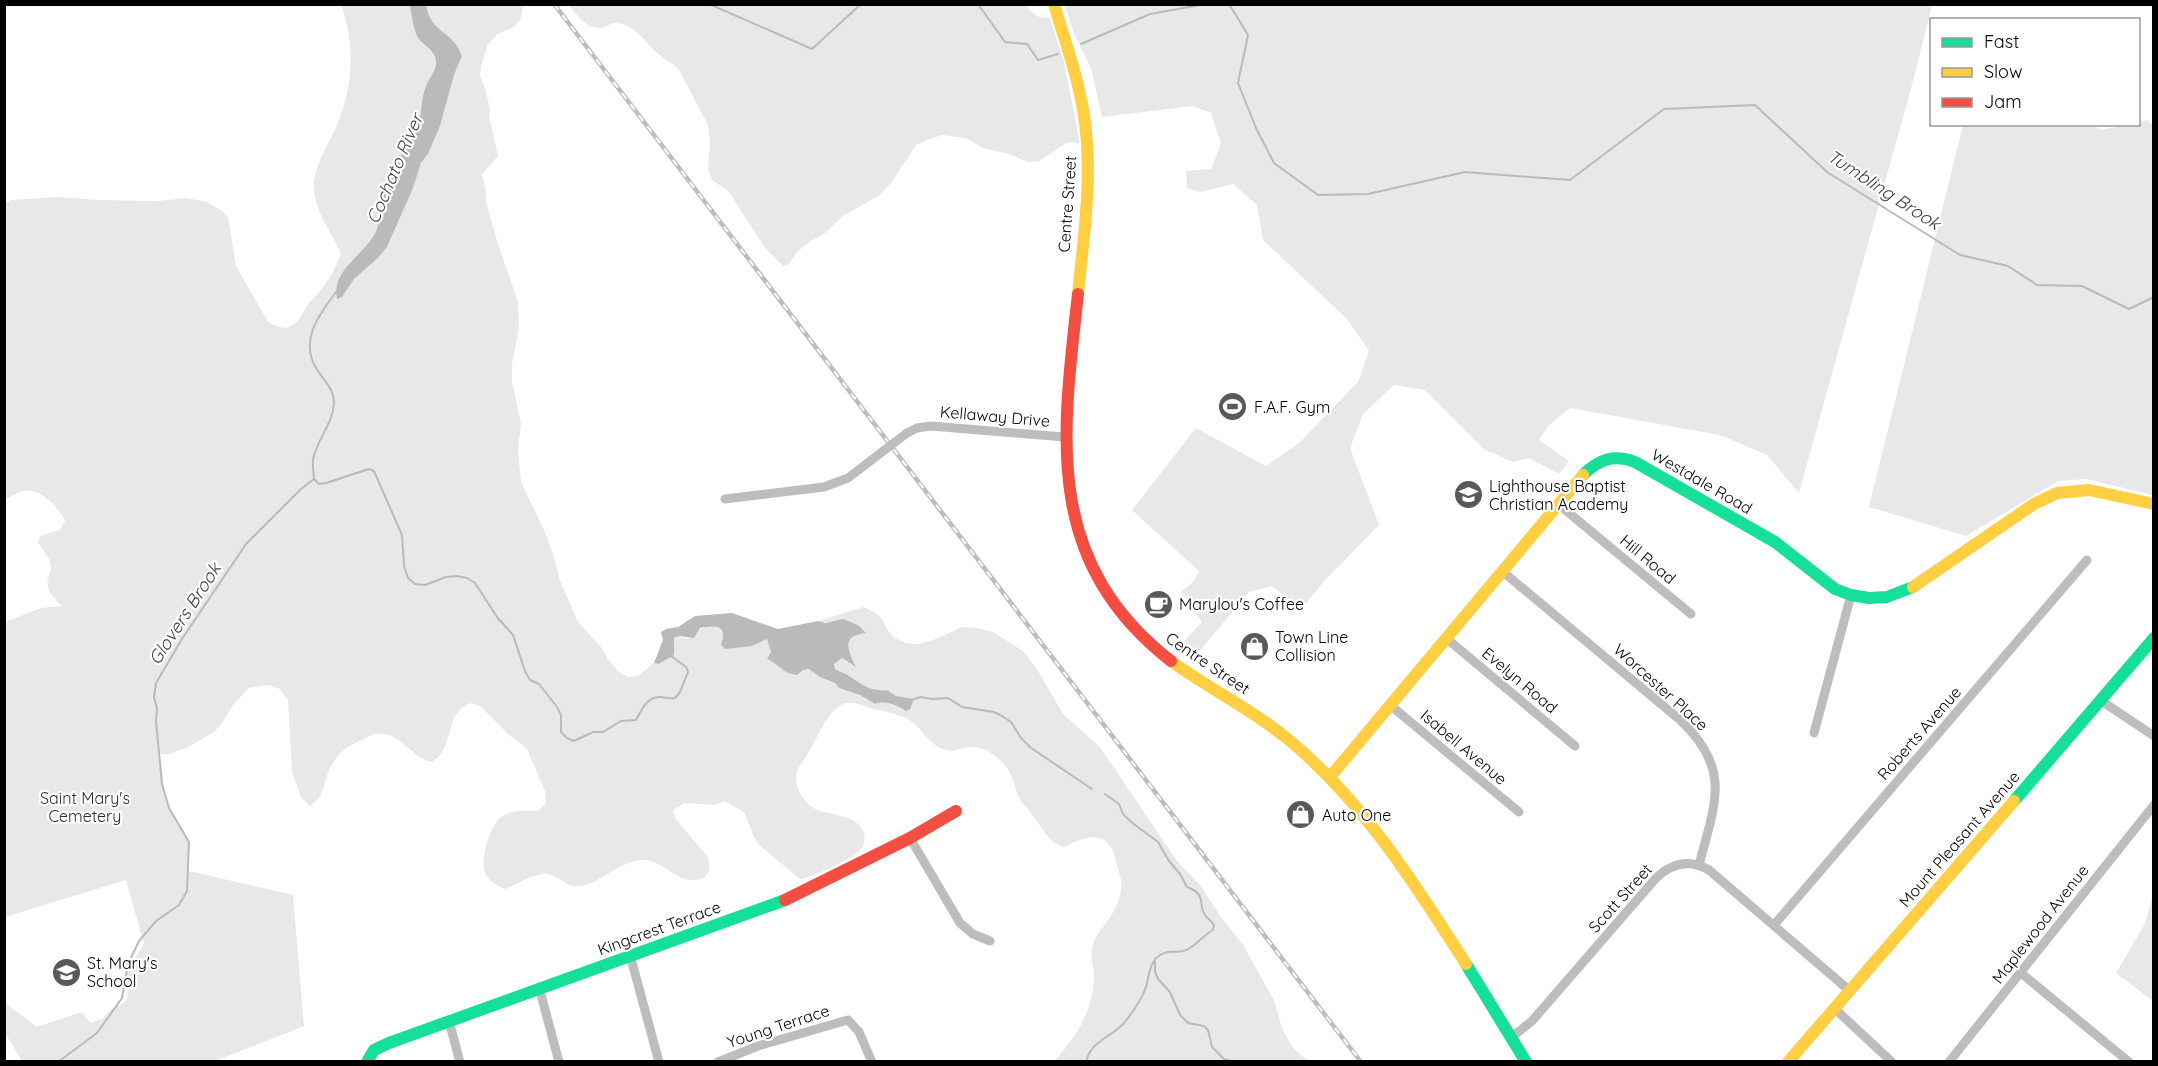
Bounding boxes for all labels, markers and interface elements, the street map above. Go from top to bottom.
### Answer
legend [1930,18,2140,126]
text: Fast [1984,30,2019,53]
text: Slow [1984,60,2022,83]
text: Jam [1984,90,2022,113]
water label: Cochato River [361,108,429,227]
water label: Tumbling Brook [1823,144,1946,235]
street label: Centre Street [1054,155,1080,253]
sports icon: F.A.F. Gym [1217,391,1249,423]
place label: F.A.F. Gym [1254,397,1330,417]
street label: Kellaway Drive [939,401,1051,431]
street label: Westdale Road [1648,444,1756,518]
place label: Lighthouse Baptist Christian Academy [1489,476,1628,514]
school or university icon: Lighthouse Baptist Christian Academy [1452,479,1484,511]
street label: Hill Road [1616,530,1680,588]
water label: Glovers Brook [143,557,227,669]
cafe icon: Marylou's Coffee [1142,588,1174,620]
place label: Marylou's Coffee [1179,594,1304,614]
place label: Town Line Collision [1275,627,1348,665]
street label: Centre Street [1162,628,1254,698]
shop icon: Town Line Collision [1238,630,1270,662]
street label: Worcester Place [1609,639,1713,735]
street label: Evelyn Road [1478,643,1562,717]
street label: Roberts Avenue [1873,682,1965,784]
street label: Isabell Avenue [1417,705,1511,789]
street label: Mount Pleasant Avenue [1894,767,2024,911]
park label: Saint Mary's Cemetery [40,788,130,826]
shop icon: Auto One [1285,799,1317,831]
place label: Auto One [1322,805,1391,825]
street label: Scott Street [1584,859,1656,937]
street label: Maplewood Avenue [1987,861,2093,987]
street label: Kingcrest Terrace [595,896,723,960]
place label: St. Mary's School [87,953,157,991]
school or university icon: St. Mary's School [50,956,82,988]
street label: Young Terrace [724,1000,832,1052]

